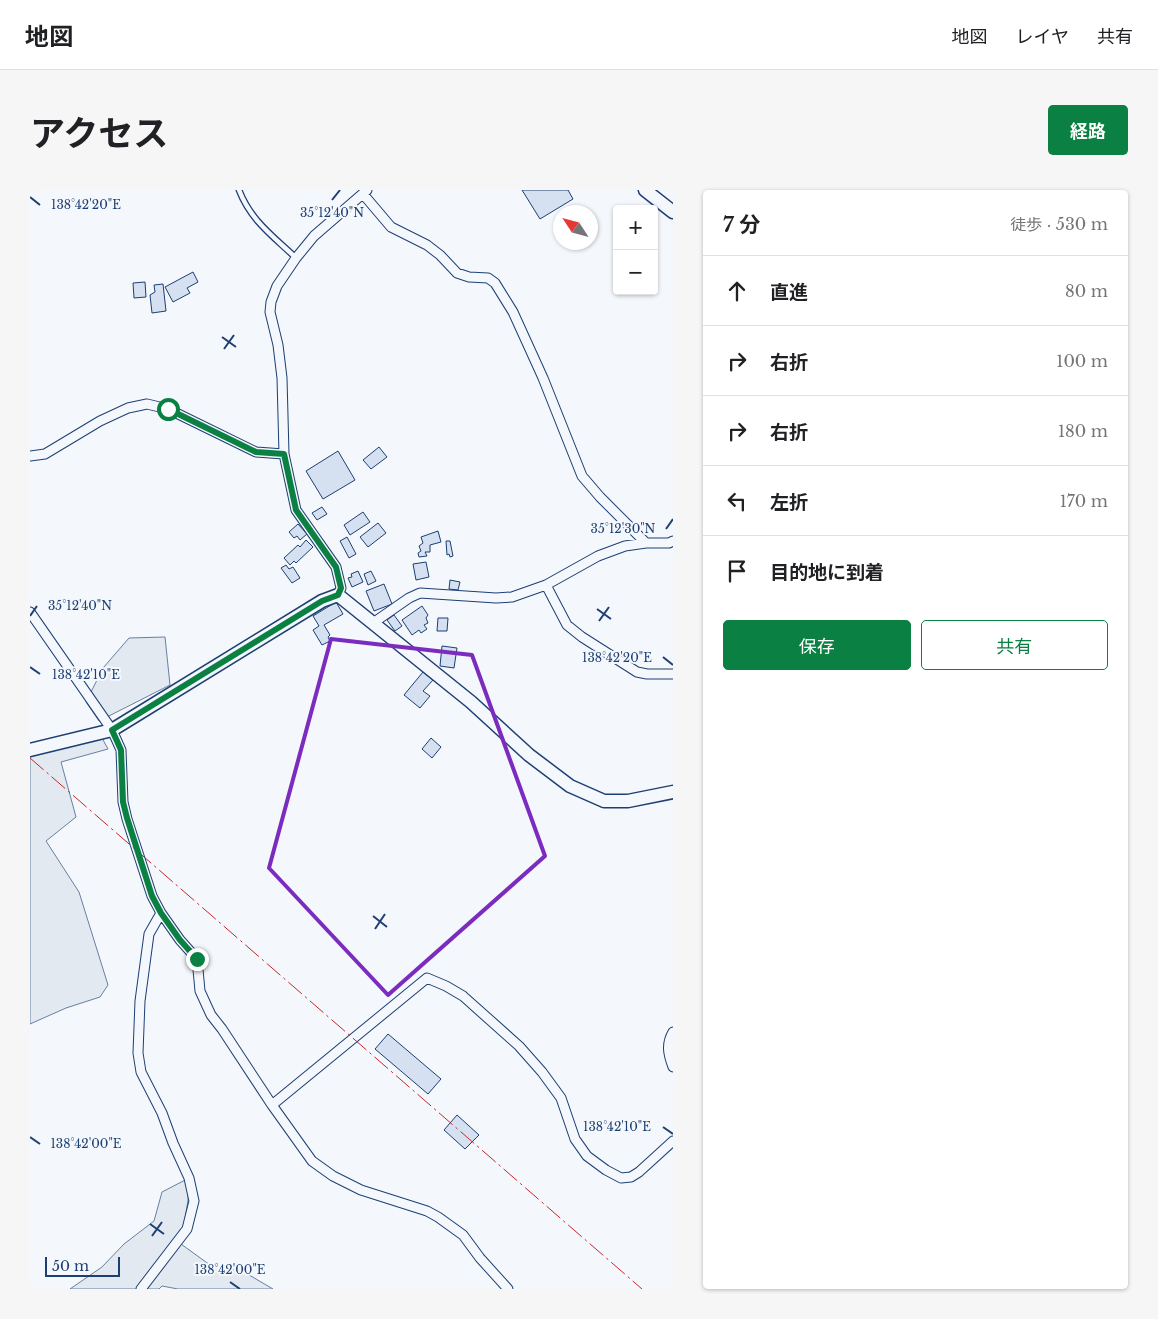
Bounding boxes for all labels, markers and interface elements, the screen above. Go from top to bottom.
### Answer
text: 地図 [25,22,73,51]
text: 地図 [952,26,988,48]
text: レイヤ [1016,26,1069,48]
text: 共有 [1097,26,1133,48]
button: 経路 [1048,105,1128,155]
text: アクセス [30,112,168,155]
text: 138°42'20"E [51,197,121,212]
text: 35°12'40"N [300,205,364,220]
north arrow [553,205,598,250]
map controls [613,205,658,295]
button: + [613,205,658,250]
text: 7 分 [723,212,760,238]
text: 徒歩 · 530 m [1010,214,1108,234]
button: − [613,250,658,295]
icon: ahead [723,277,751,305]
text: 直進 [770,281,808,304]
text: 80 m [1065,281,1108,301]
icon: right [723,347,751,375]
text: 右折 [770,351,808,374]
text: 100 m [1056,351,1108,371]
route start [157,398,180,421]
icon: right [723,417,751,445]
text: 右折 [770,421,808,444]
text: 180 m [1058,421,1108,441]
icon: left [723,487,751,515]
text: 左折 [770,491,808,514]
text: 170 m [1060,491,1108,511]
text: 35°12'30"N [591,521,656,536]
icon: arrive [723,557,751,585]
text: 目的地に到着 [770,561,884,584]
text: 35°12'40"N [48,598,112,613]
button: 保存 [723,620,911,670]
button: 共有 [921,620,1108,670]
text: 138°42'20"E [582,650,652,665]
text: 138°42'10"E [52,667,120,682]
route end [186,948,209,971]
text: 138°42'10"E [583,1119,651,1134]
text: 138°42'00"E [51,1136,122,1151]
scale bar [45,1254,120,1277]
text: 50 m [52,1257,89,1275]
text: 138°42'00"E [195,1262,266,1277]

